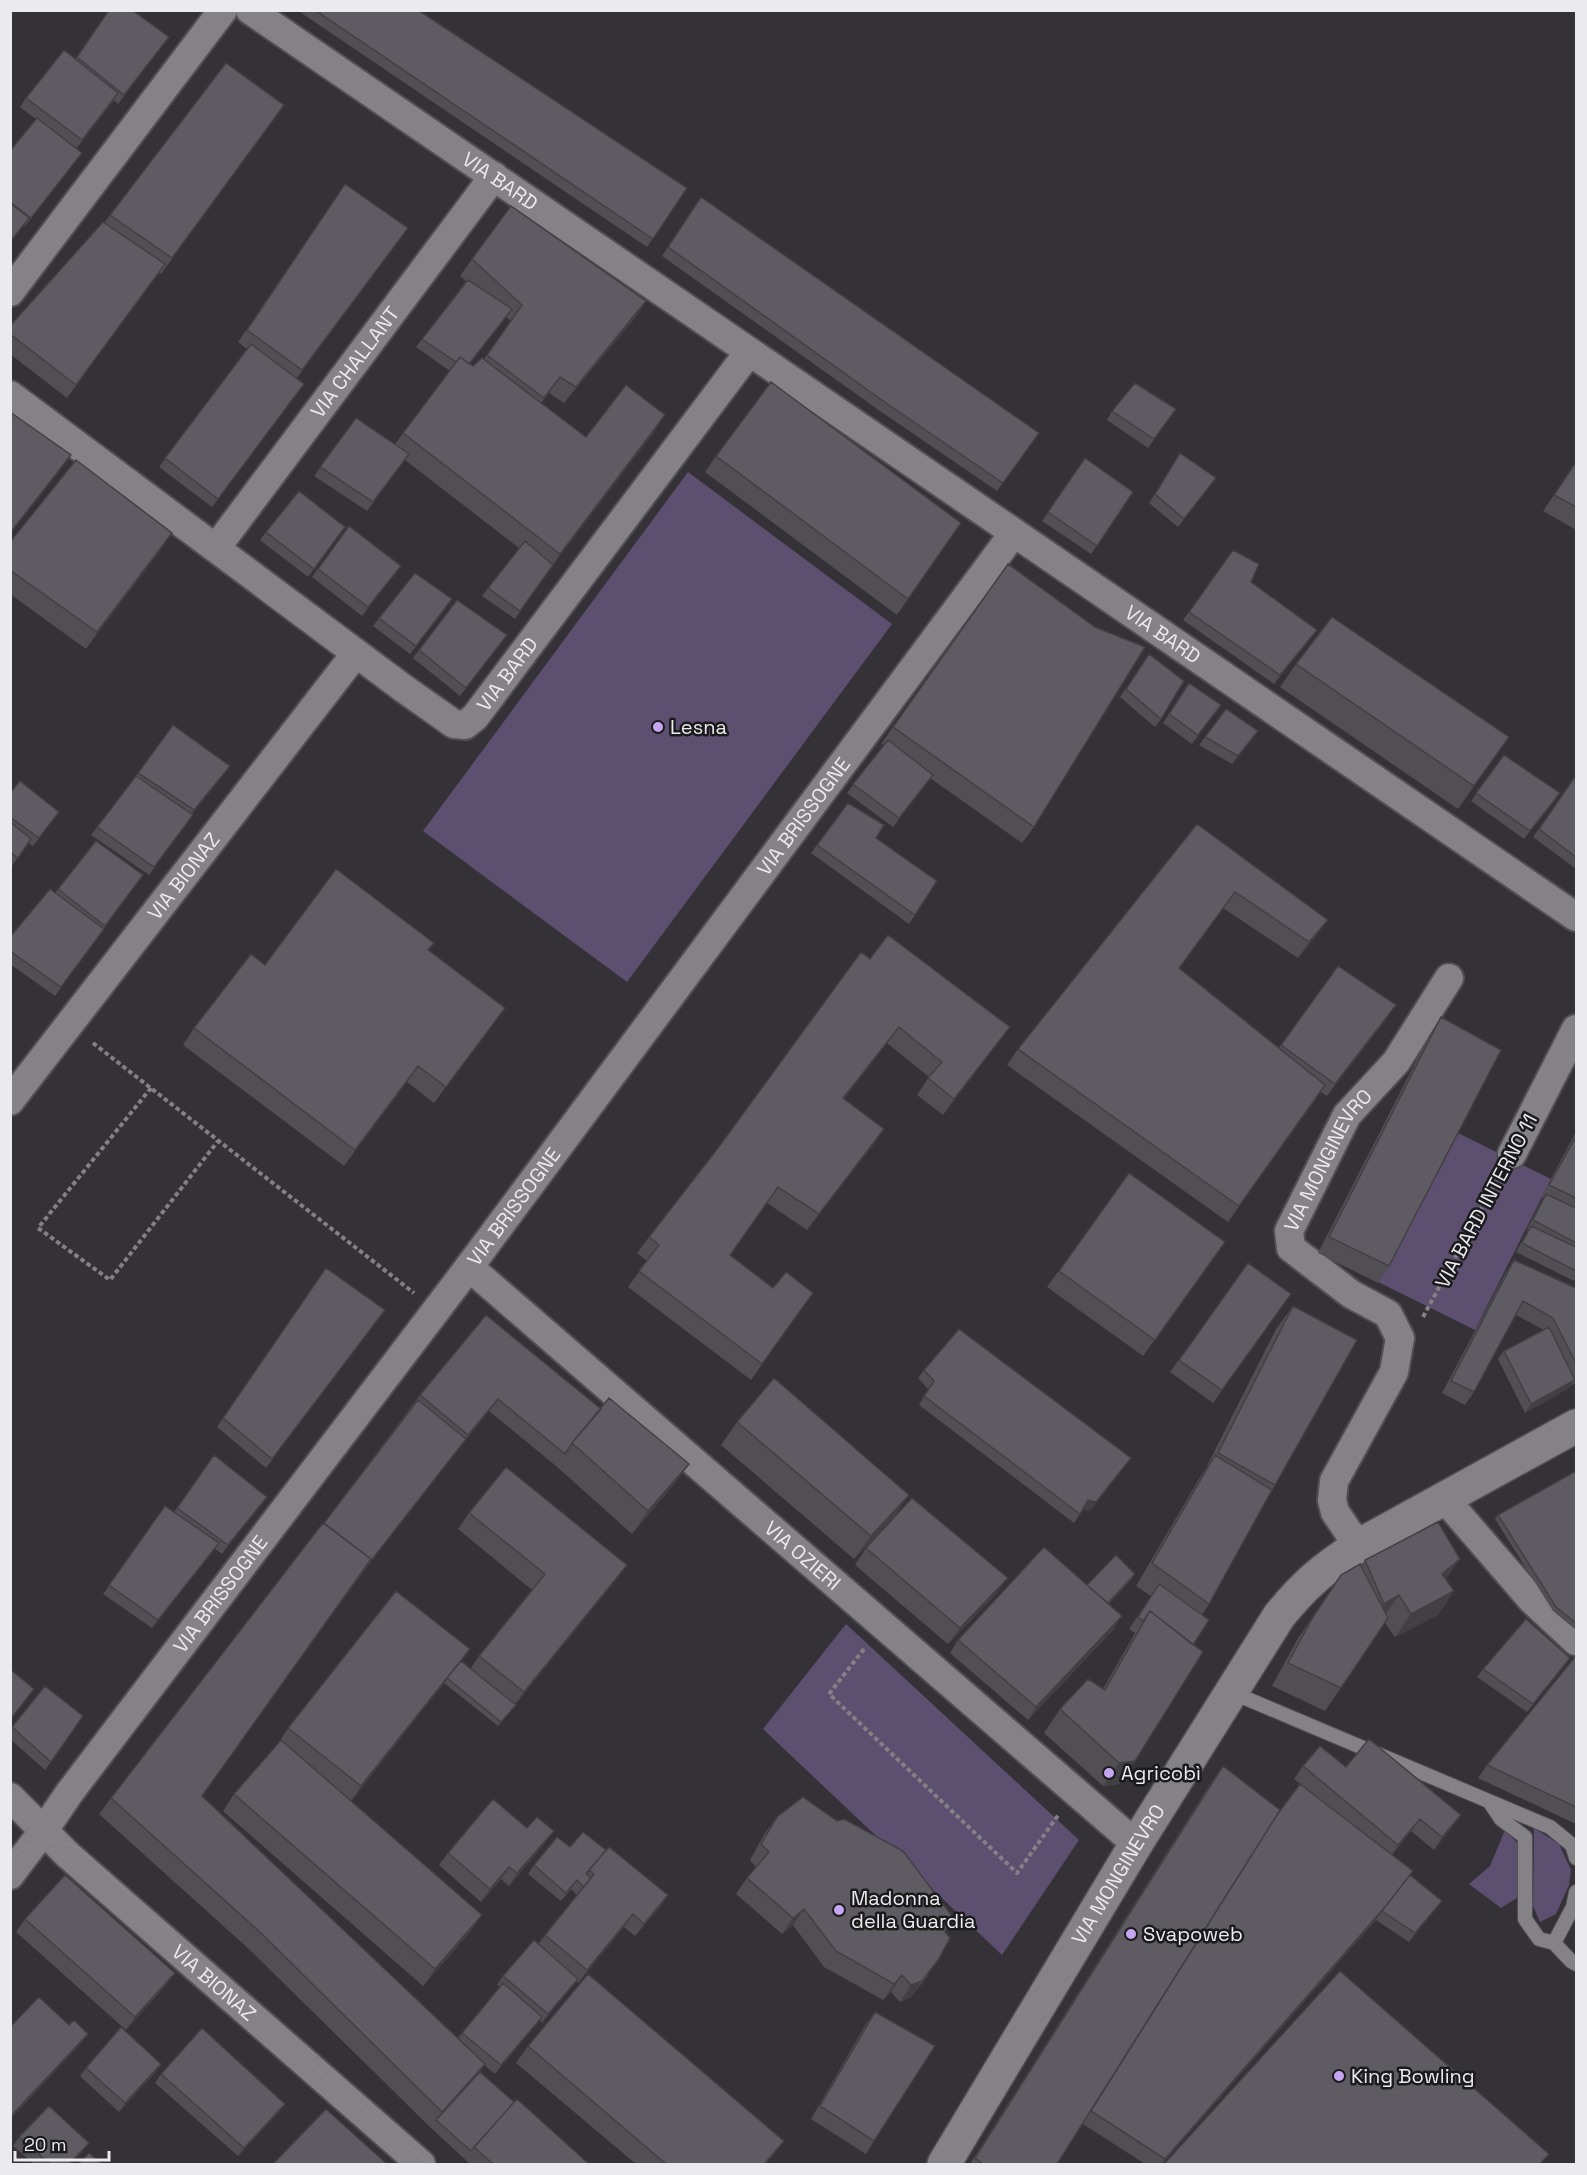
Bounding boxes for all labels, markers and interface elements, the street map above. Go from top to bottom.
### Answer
street label: VIA BARD [457,146,543,216]
street label: VIA CHALLANT [305,301,405,423]
street label: VIA BARD [1120,599,1206,670]
street label: VIA BARD [471,632,543,717]
place label: Lesna [670,714,727,740]
marker: Lesna [651,720,665,734]
street label: VIA BRISSOGNE [751,752,856,881]
street label: VIA BIONAZ [142,827,226,925]
street label: VIA MONGINEVRO [1278,1083,1378,1236]
street label: VIA BARD INTERNO 11 [1429,1109,1543,1293]
street label: VIA BRISSOGNE [461,1142,566,1271]
street label: VIA OZIERI [759,1515,846,1596]
street label: VIA BRISSOGNE [167,1530,273,1658]
place label: Agricobì [1121,1760,1201,1786]
marker: Agricobì [1102,1766,1116,1780]
street label: VIA MONGINEVRO [1066,1799,1171,1949]
place label: Madonna della Guardia [851,1885,976,1934]
marker: Madonna della Guardia [832,1903,846,1917]
place label: Svapoweb [1143,1921,1243,1947]
marker: Svapoweb [1124,1927,1138,1941]
street label: VIA BIONAZ [166,1939,262,2027]
place label: King Bowling [1351,2063,1475,2089]
marker: King Bowling [1332,2069,1346,2083]
scale bar [15,2124,110,2162]
text: 20 m [24,2133,67,2156]

